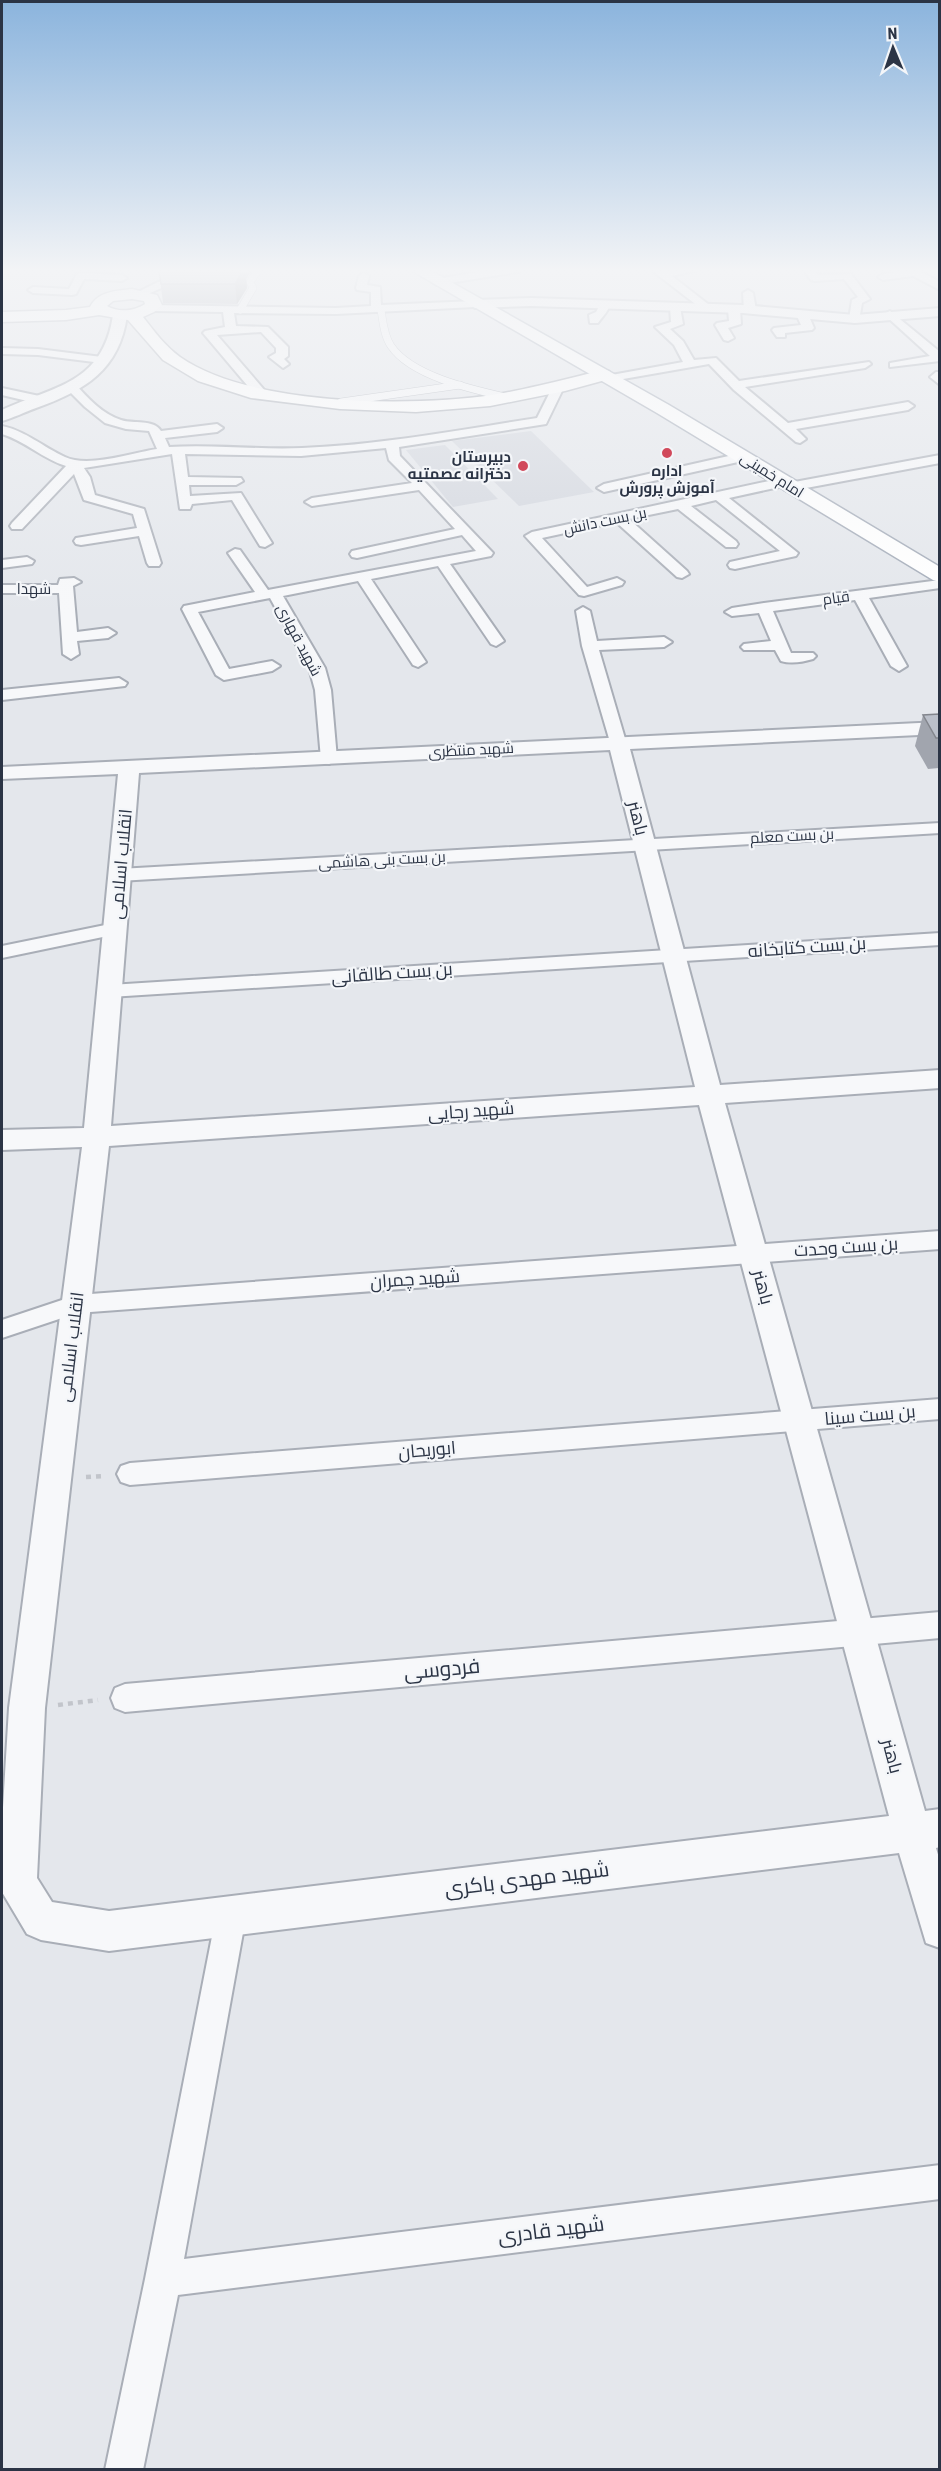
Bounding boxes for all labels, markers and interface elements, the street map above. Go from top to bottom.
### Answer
north arrow [863,18,923,78]
text: N [887,24,898,43]
marker: اداره آموزش پرورش [660,446,674,460]
place label: دبیرستان دخترانه عصمتیه [408,448,511,483]
street label: امام خمینی [736,448,807,502]
marker: دبیرستان دخترانه عصمتیه [516,459,530,473]
place label: اداره آموزش پرورش [619,462,715,499]
street label: بن بست دانش [562,503,648,540]
street label: شهدا [17,580,51,599]
street label: قیام [821,587,851,610]
street label: شهید قهاری [272,601,325,680]
street label: شهید منتظری [428,739,514,762]
street label: باهنر [623,797,653,838]
street label: انقلاب اسلامی [105,808,137,920]
street label: بن بست معلم [749,825,835,848]
street label: بن بست بنی هاشمی [318,848,446,873]
street label: بن بست کتابخانه [747,932,867,962]
street label: بن بست طالقانی [330,958,454,988]
street label: شهید رجایی [427,1097,515,1125]
street label: بن بست وحدت [793,1232,899,1262]
street label: شهید چمران [369,1265,461,1294]
street label: باهنر [748,1266,778,1307]
street label: انقلاب اسلامی [53,1291,89,1403]
street label: بن بست سینا [824,1400,916,1430]
street label: ابوریحان [397,1437,457,1463]
street label: فردوسی [403,1654,481,1685]
street label: باهنر [877,1735,907,1776]
street label: شهید مهدی باکری [443,1857,611,1902]
street label: شهید قادری [496,2212,606,2249]

